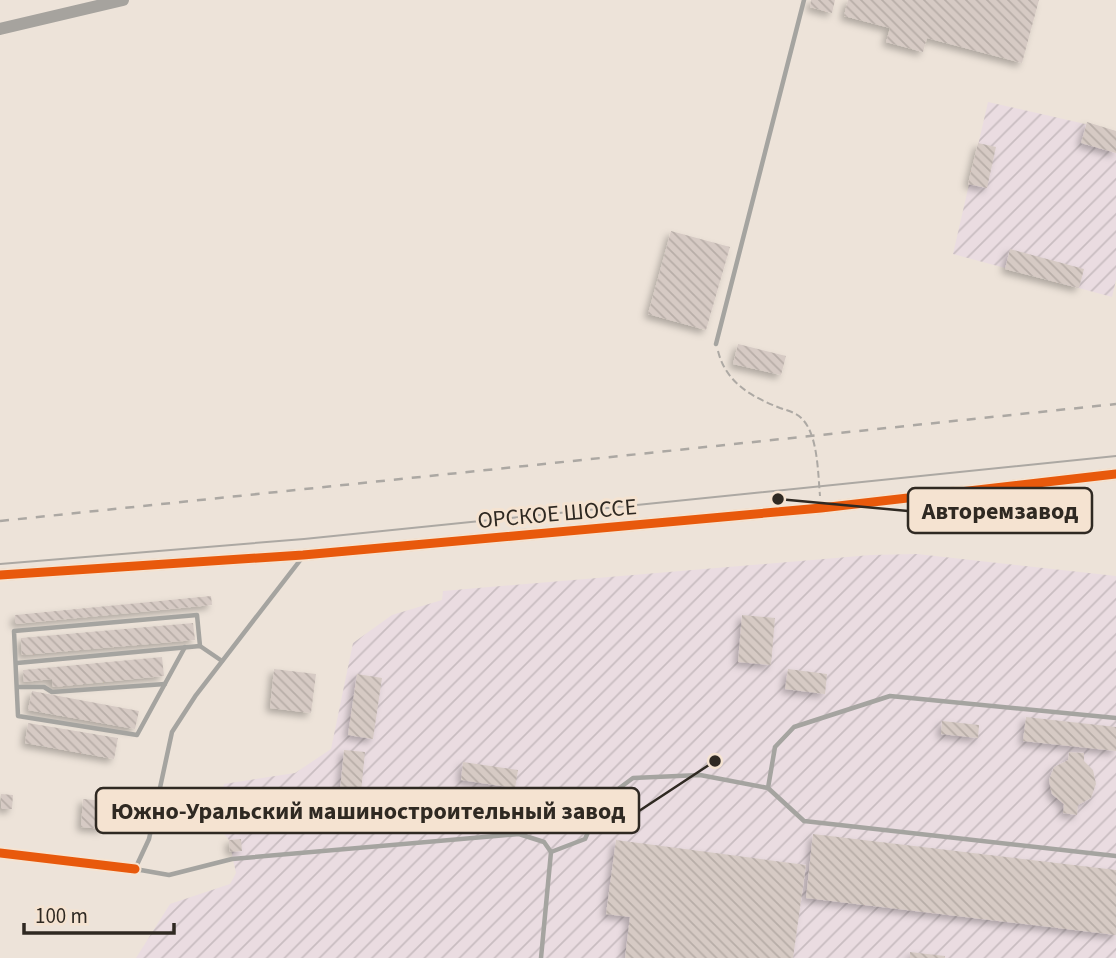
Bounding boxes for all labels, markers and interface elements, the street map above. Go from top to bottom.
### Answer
callout: Авторемзавод [908,488,1092,533]
street label: ОРСКОЕ ШОССЕ [476,490,638,537]
text: Авторемзавод [921,494,1078,529]
callout: Южно-Уральский машиностроительный завод [96,788,639,833]
text: Южно-Уральский машиностроительный завод [111,794,625,829]
scale bar [24,892,175,936]
text: 100 m [35,901,88,931]

